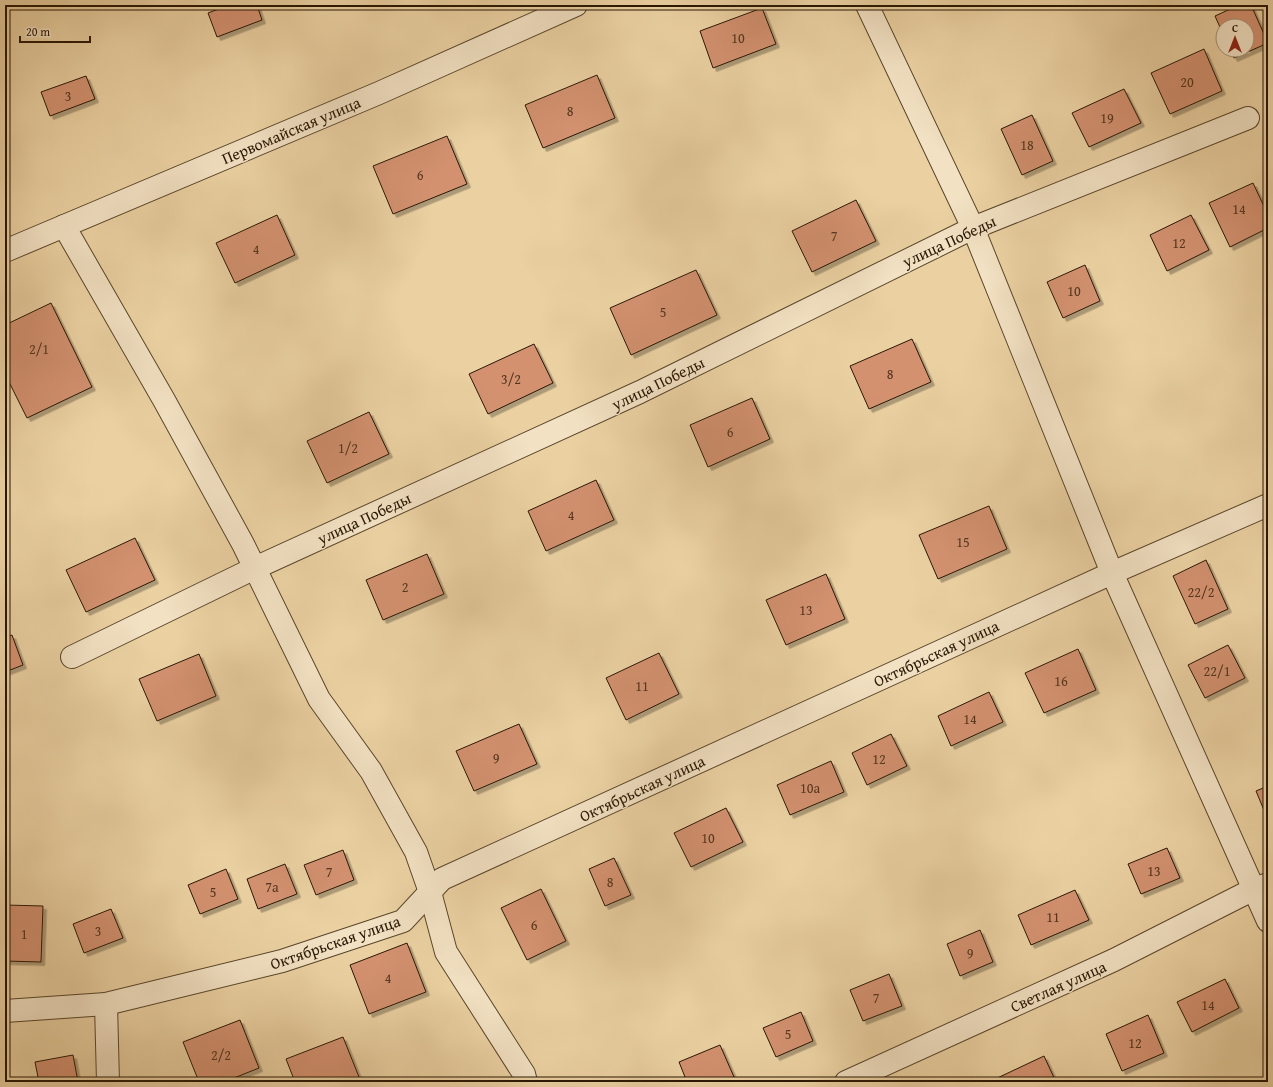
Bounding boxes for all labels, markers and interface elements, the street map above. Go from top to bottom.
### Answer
scale bar [20,18,90,44]
north arrow [1215,18,1255,58]
text: С [1232,20,1238,36]
text: 20 m [26,23,50,40]
house number: 10 [731,28,745,48]
house number: 20 [1180,72,1194,92]
house number: 3 [65,86,71,106]
street label: Первомайская улица [218,90,365,170]
house number: 8 [567,101,574,121]
house number: 19 [1100,108,1114,128]
house number: 18 [1020,135,1034,155]
house number: 6 [417,165,424,185]
house number: 14 [1232,199,1246,219]
street label: улица Победы [897,209,1000,274]
house number: 7 [831,226,838,246]
house number: 12 [1172,233,1186,253]
house number: 4 [253,239,260,259]
house number: 10 [1067,281,1081,301]
house number: 5 [660,302,666,322]
house number: 2/1 [29,339,49,359]
street label: улица Победы [607,350,709,416]
house number: 8 [887,364,894,384]
house number: 3/2 [501,369,521,389]
house number: 6 [727,422,734,442]
house number: 1/2 [338,438,358,458]
street label: улица Победы [312,486,415,551]
house number: 4 [568,505,575,525]
house number: 15 [956,532,970,552]
house number: 2 [402,577,408,597]
house number: 22/2 [1188,582,1214,602]
house number: 13 [799,600,813,620]
street label: Октябрьская улица [869,613,1003,693]
house number: 22/1 [1204,661,1230,681]
house number: 16 [1054,671,1068,691]
house number: 11 [635,676,649,696]
house number: 14 [963,709,977,729]
house number: 9 [493,748,500,768]
street label: Октябрьская улица [575,748,709,828]
house number: 12 [872,749,886,769]
house number: 10а [800,778,820,798]
house number: 10 [701,828,715,848]
house number: 13 [1147,861,1161,881]
house number: 7 [326,862,333,882]
house number: 8 [607,872,614,892]
house number: 7а [265,877,279,897]
house number: 5 [210,882,216,902]
house number: 11 [1046,907,1060,927]
street label: Октябрьская улица [267,908,404,976]
house number: 6 [531,915,538,935]
house number: 3 [95,921,101,941]
house number: 1 [21,924,27,944]
house number: 9 [967,943,974,963]
street label: Светлая улица [1006,954,1110,1018]
house number: 4 [385,968,392,988]
house number: 7 [873,988,880,1008]
house number: 14 [1201,995,1215,1015]
house number: 5 [785,1024,791,1044]
house number: 12 [1128,1033,1142,1053]
house number: 2/2 [211,1045,231,1065]

